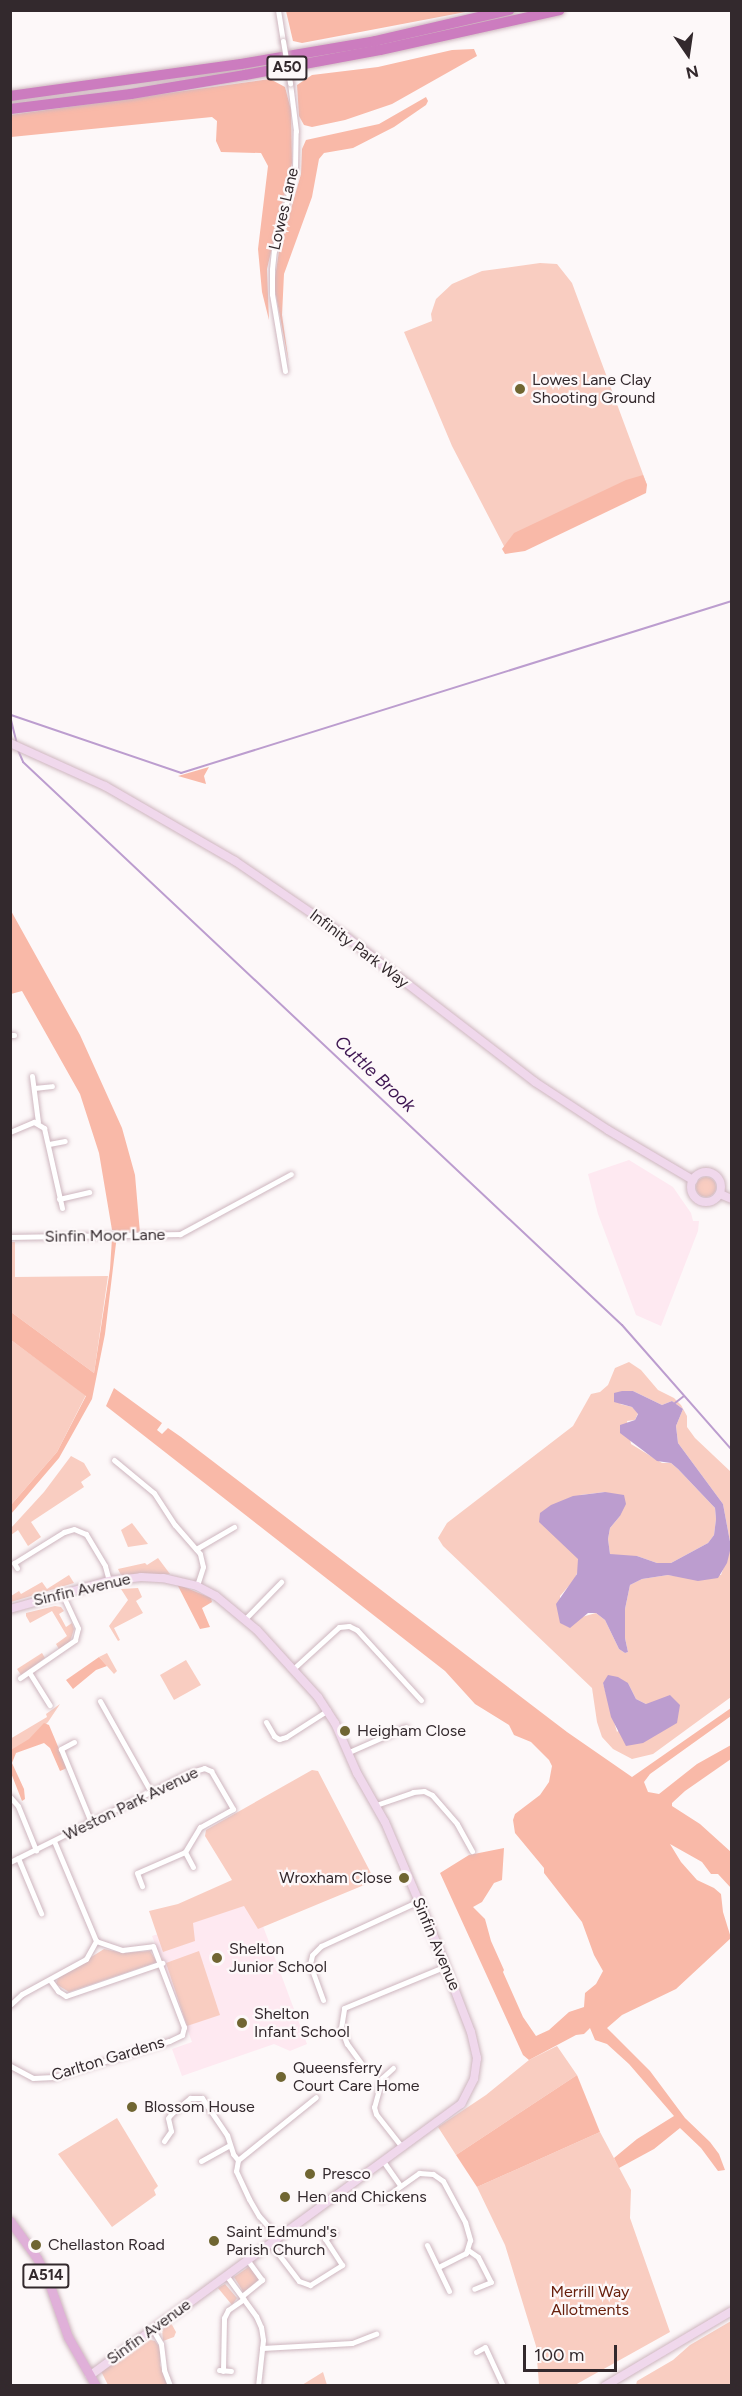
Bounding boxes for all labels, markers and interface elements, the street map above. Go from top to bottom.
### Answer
north arrow [658,24,718,84]
road number: A50 [266,56,308,80]
text: N [684,61,700,83]
street label: Lowes Lane [265,166,303,252]
place label: Lowes Lane Clay Shooting Ground [532,370,655,408]
marker: Lowes Lane Clay Shooting Ground [513,382,527,396]
street label: Infinity Park Way [306,905,412,993]
water label: Cuttle Brook [330,1031,420,1117]
street label: Sinfin Moor Lane [45,1225,165,1247]
street label: Sinfin Avenue [32,1570,132,1610]
place label: Heigham Close [357,1721,466,1741]
marker: Heigham Close [338,1724,352,1738]
street label: Weston Park Avenue [60,1763,202,1845]
place label: Wroxham Close [279,1868,392,1888]
marker: Wroxham Close [397,1871,411,1885]
street label: Sinfin Avenue [408,1895,464,1993]
place label: Shelton Junior School [229,1939,327,1977]
marker: Shelton Junior School [210,1951,224,1965]
place label: Shelton Infant School [254,2004,350,2042]
marker: Shelton Infant School [235,2016,249,2030]
street label: Carlton Gardens [49,2033,167,2085]
place label: Queensferry Court Care Home [293,2058,420,2096]
marker: Queensferry Court Care Home [274,2070,288,2084]
place label: Blossom House [144,2097,255,2117]
marker: Blossom House [125,2100,139,2114]
place label: Presco [322,2164,371,2184]
marker: Presco [303,2167,317,2181]
place label: Hen and Chickens [297,2187,427,2207]
marker: Hen and Chickens [278,2190,292,2204]
place label: Saint Edmund's Parish Church [226,2222,337,2260]
marker: Saint Edmund's Parish Church [207,2234,221,2248]
place label: Chellaston Road [48,2235,165,2255]
marker: Chellaston Road [29,2238,43,2252]
road number: A514 [22,2264,70,2288]
park label: Merrill Way Allotments [551,2282,629,2320]
street label: Sinfin Avenue [103,2295,195,2369]
scale bar [526,2333,620,2371]
text: 100 m [534,2344,584,2366]

